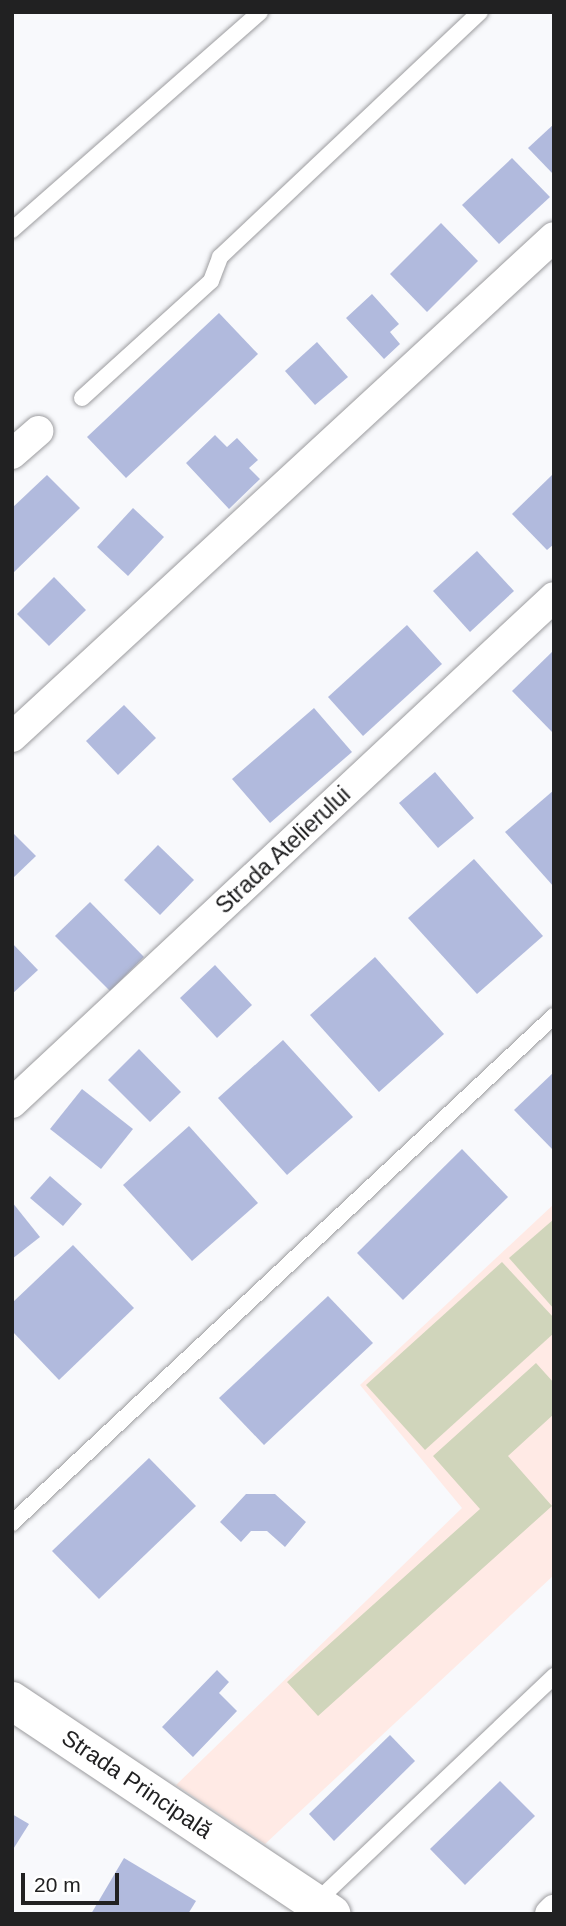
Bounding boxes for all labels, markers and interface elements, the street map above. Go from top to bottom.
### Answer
street label: Strada Atelierului [210,780,356,920]
street label: Strada Principală [57,1724,217,1844]
scale bar [24,1860,122,1904]
text: 20 m [34,1873,81,1896]

